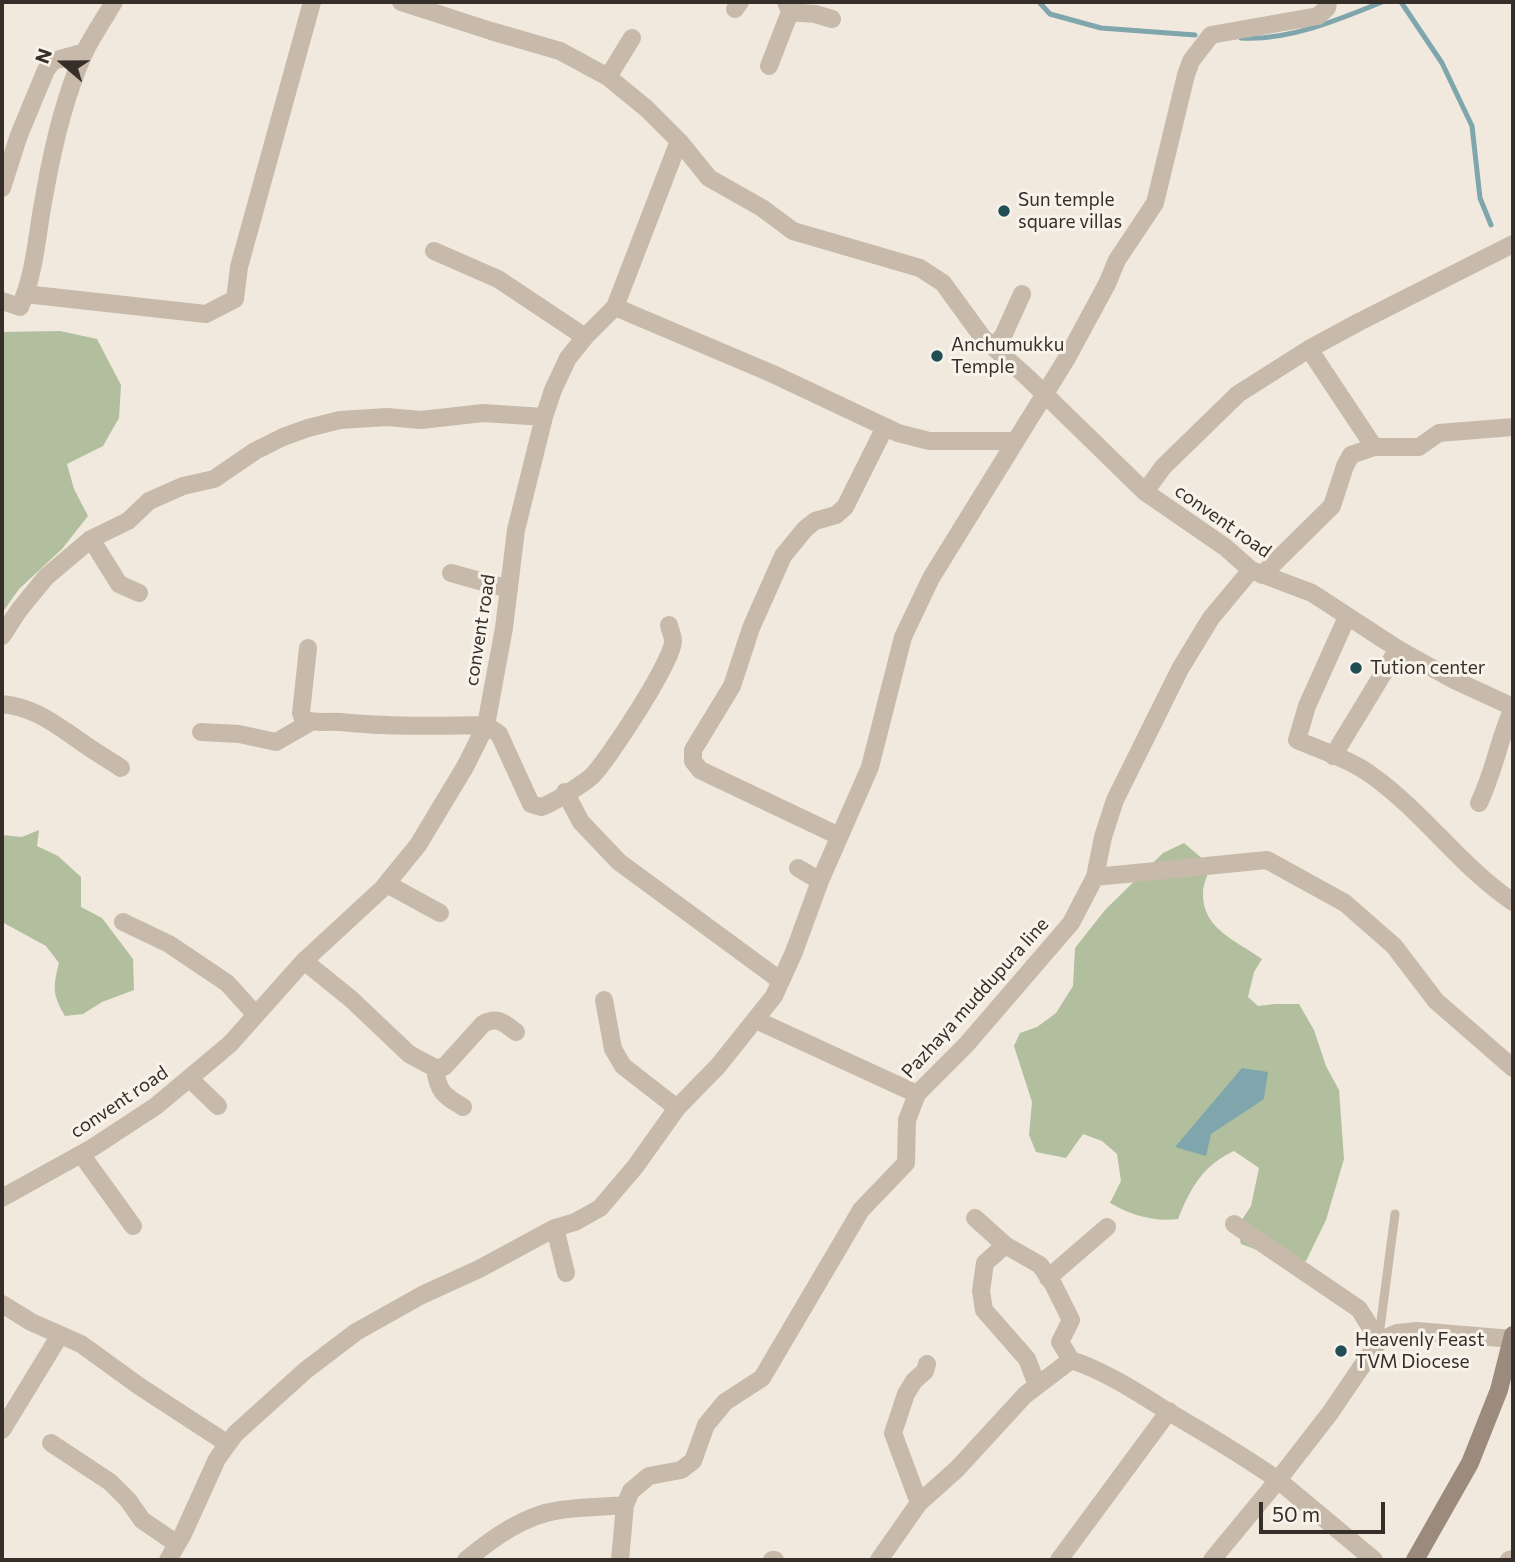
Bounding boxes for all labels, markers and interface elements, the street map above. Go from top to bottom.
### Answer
north arrow [28,28,98,98]
text: N [30,45,56,66]
place label: Sun temple square villas [1018,189,1122,233]
marker: Sun temple square villas [996,203,1012,219]
place label: Anchumukku Temple [951,334,1064,378]
marker: Anchumukku Temple [929,348,945,364]
street label: convent road [1170,479,1276,563]
street label: convent road [460,573,500,687]
place label: Tution center [1370,657,1485,679]
marker: Tution center [1348,660,1364,676]
street label: Pazhaya muddupura line [897,913,1053,1083]
street label: convent road [66,1061,172,1143]
place label: Heavenly Feast TVM Diocese [1355,1329,1484,1373]
marker: Heavenly Feast TVM Diocese [1333,1343,1349,1359]
scale bar [1263,1488,1389,1532]
text: 50 m [1272,1501,1320,1526]

